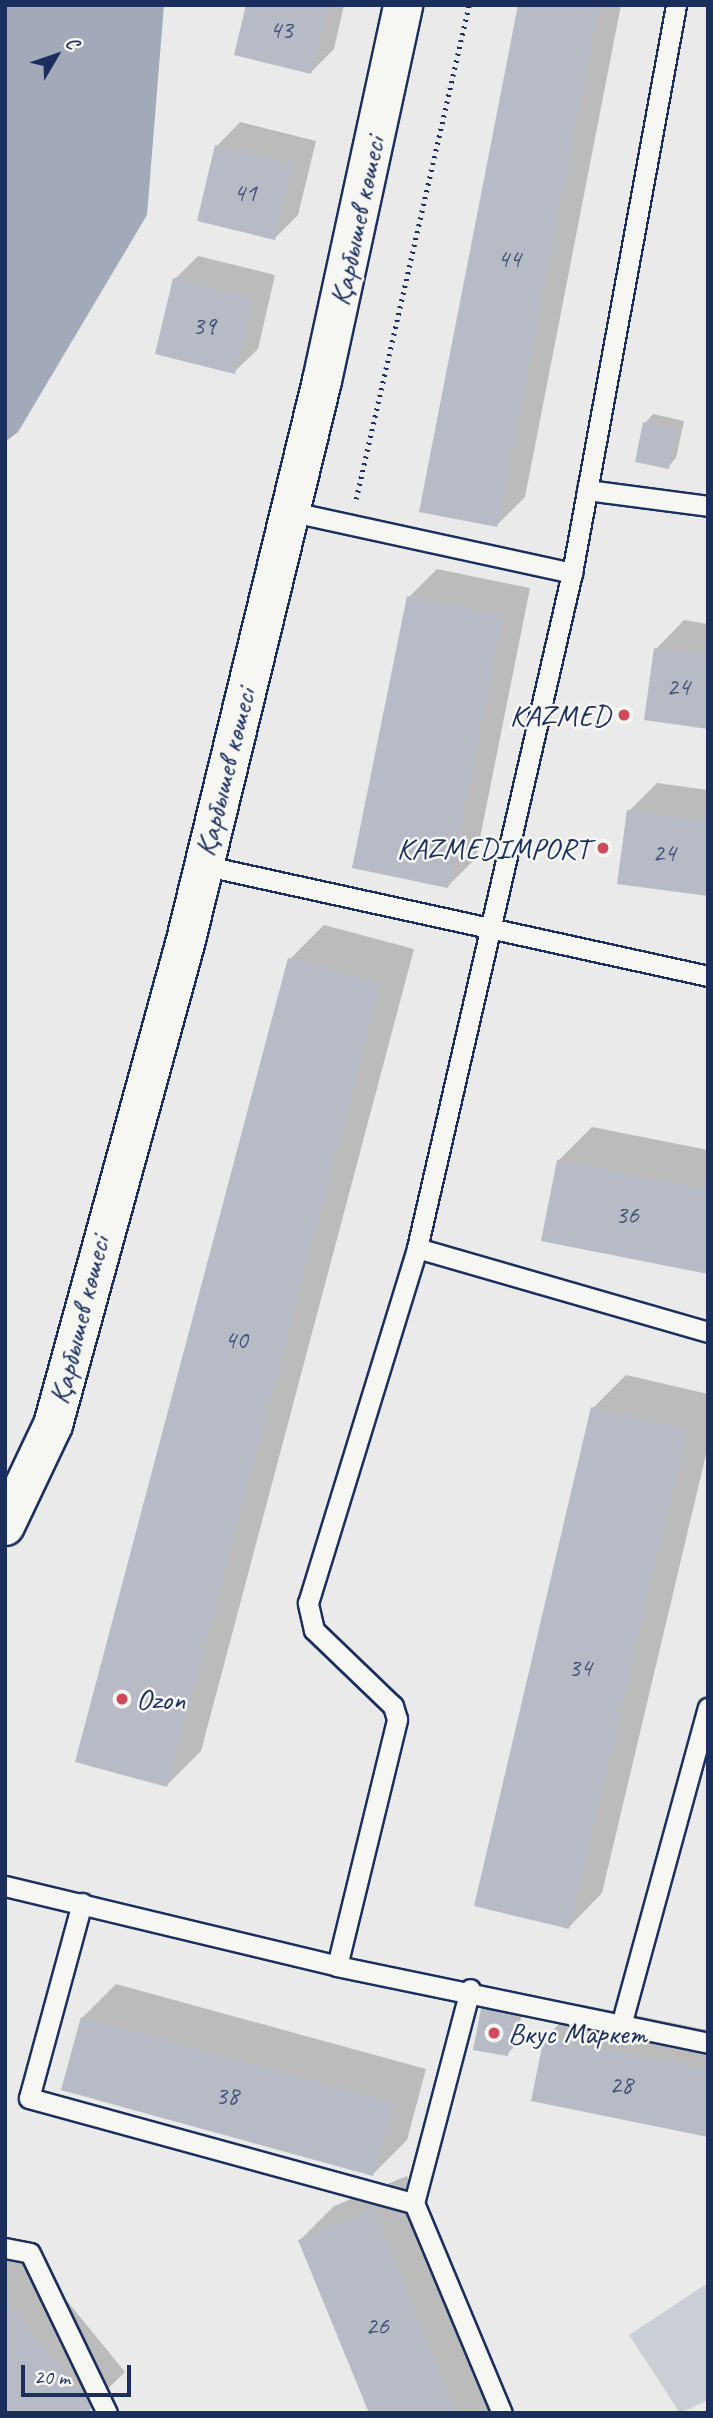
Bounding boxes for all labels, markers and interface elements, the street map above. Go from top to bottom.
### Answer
house number: 43 [269,14,293,46]
north arrow [21,21,91,91]
text: С [60,32,85,54]
street label: Қарбышев көшесі [321,133,393,309]
house number: 41 [233,177,257,209]
house number: 44 [497,243,521,275]
house number: 39 [192,310,216,342]
house number: 24 [666,671,690,703]
street label: Қарбышев көшесі [187,684,263,860]
place label: KAZMED [510,697,610,733]
marker: KAZMED [616,707,632,723]
place label: KAZMEDIMPORT [397,830,589,866]
house number: 24 [652,837,676,869]
marker: KAZMEDIMPORT [595,840,611,856]
house number: 36 [615,1199,639,1231]
street label: Қарбышев көшесі [41,1232,117,1408]
house number: 40 [224,1324,248,1356]
house number: 34 [568,1652,592,1684]
place label: Ozon [136,1681,185,1717]
marker: Ozon [114,1691,130,1707]
place label: Вкус Маркет [508,2015,646,2051]
marker: Вкус Маркет [486,2025,502,2041]
house number: 28 [609,2069,633,2101]
house number: 38 [215,2080,239,2112]
house number: 26 [365,2310,389,2342]
scale bar [24,2352,135,2396]
text: 20 m [34,2364,70,2390]

